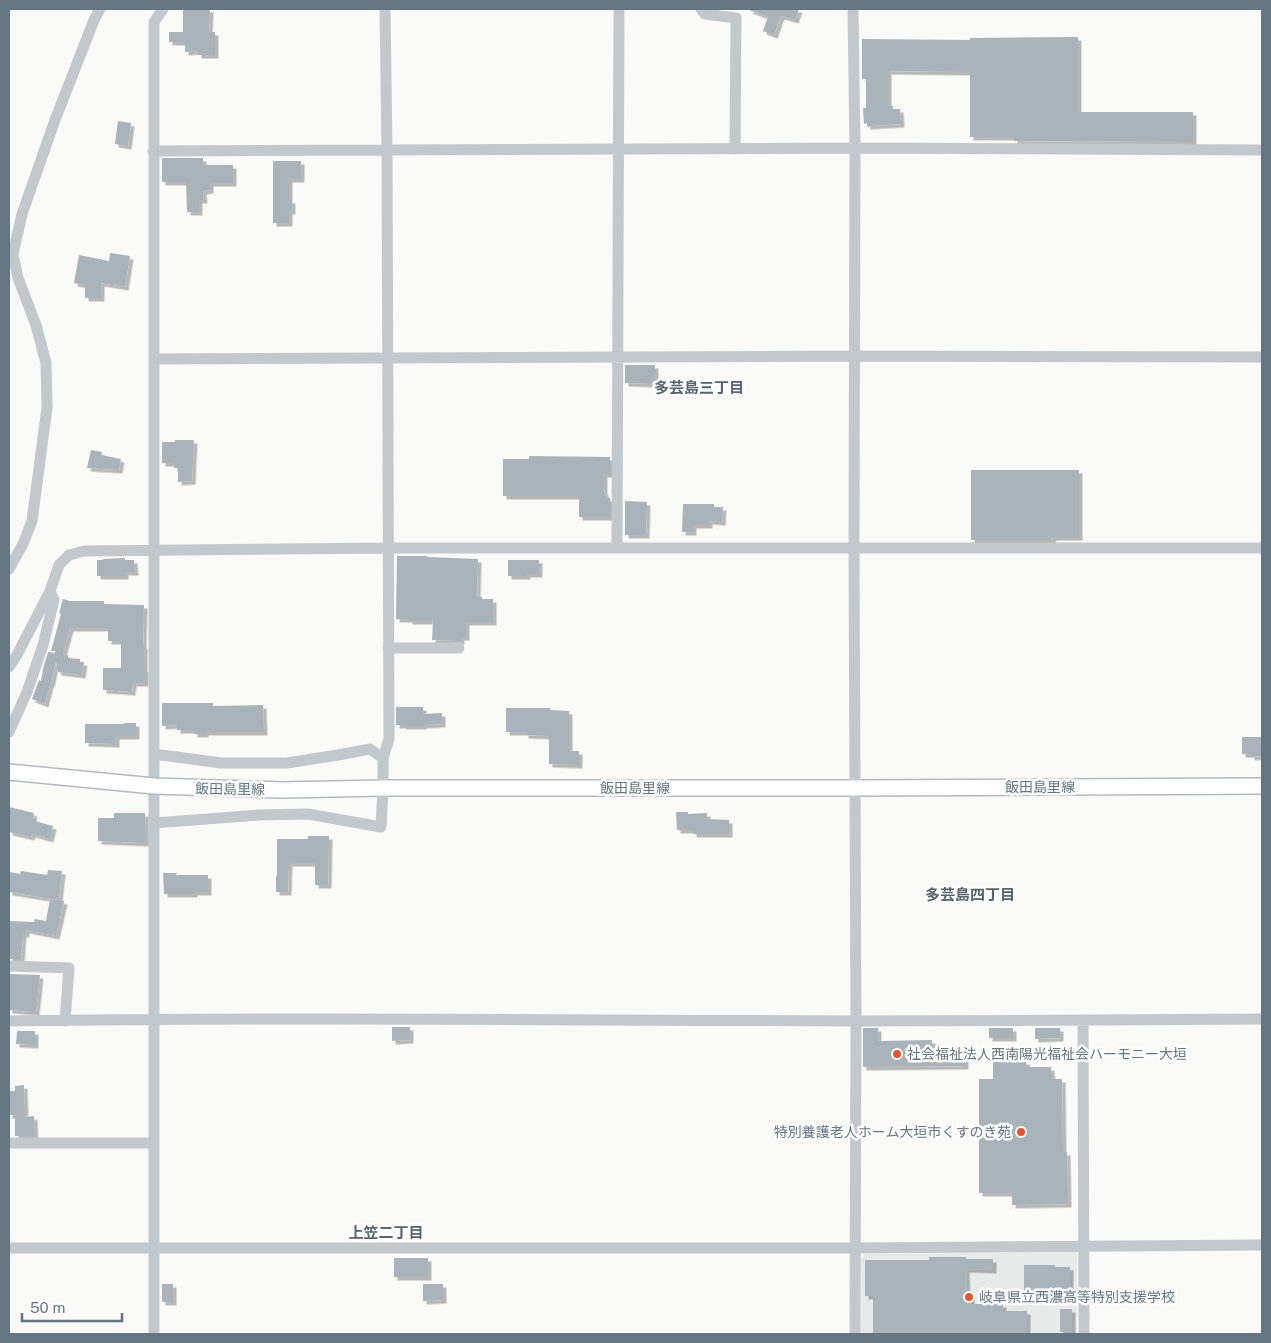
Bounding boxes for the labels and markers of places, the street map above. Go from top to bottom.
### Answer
place label: 社会福祉法人西南陽光福祉会ハーモニー大垣 [907,1046,1187,1062]
marker: 社会福祉法人西南陽光福祉会ハーモニー大垣 [891,1048,903,1060]
place label: 特別養護老人ホーム大垣市くすのき苑 [774,1124,1011,1140]
marker: 特別養護老人ホーム大垣市くすのき苑 [1015,1126,1027,1138]
place label: 岐阜県立西濃高等特別支援学校 [979,1289,1175,1305]
marker: 岐阜県立西濃高等特別支援学校 [963,1291,975,1303]

